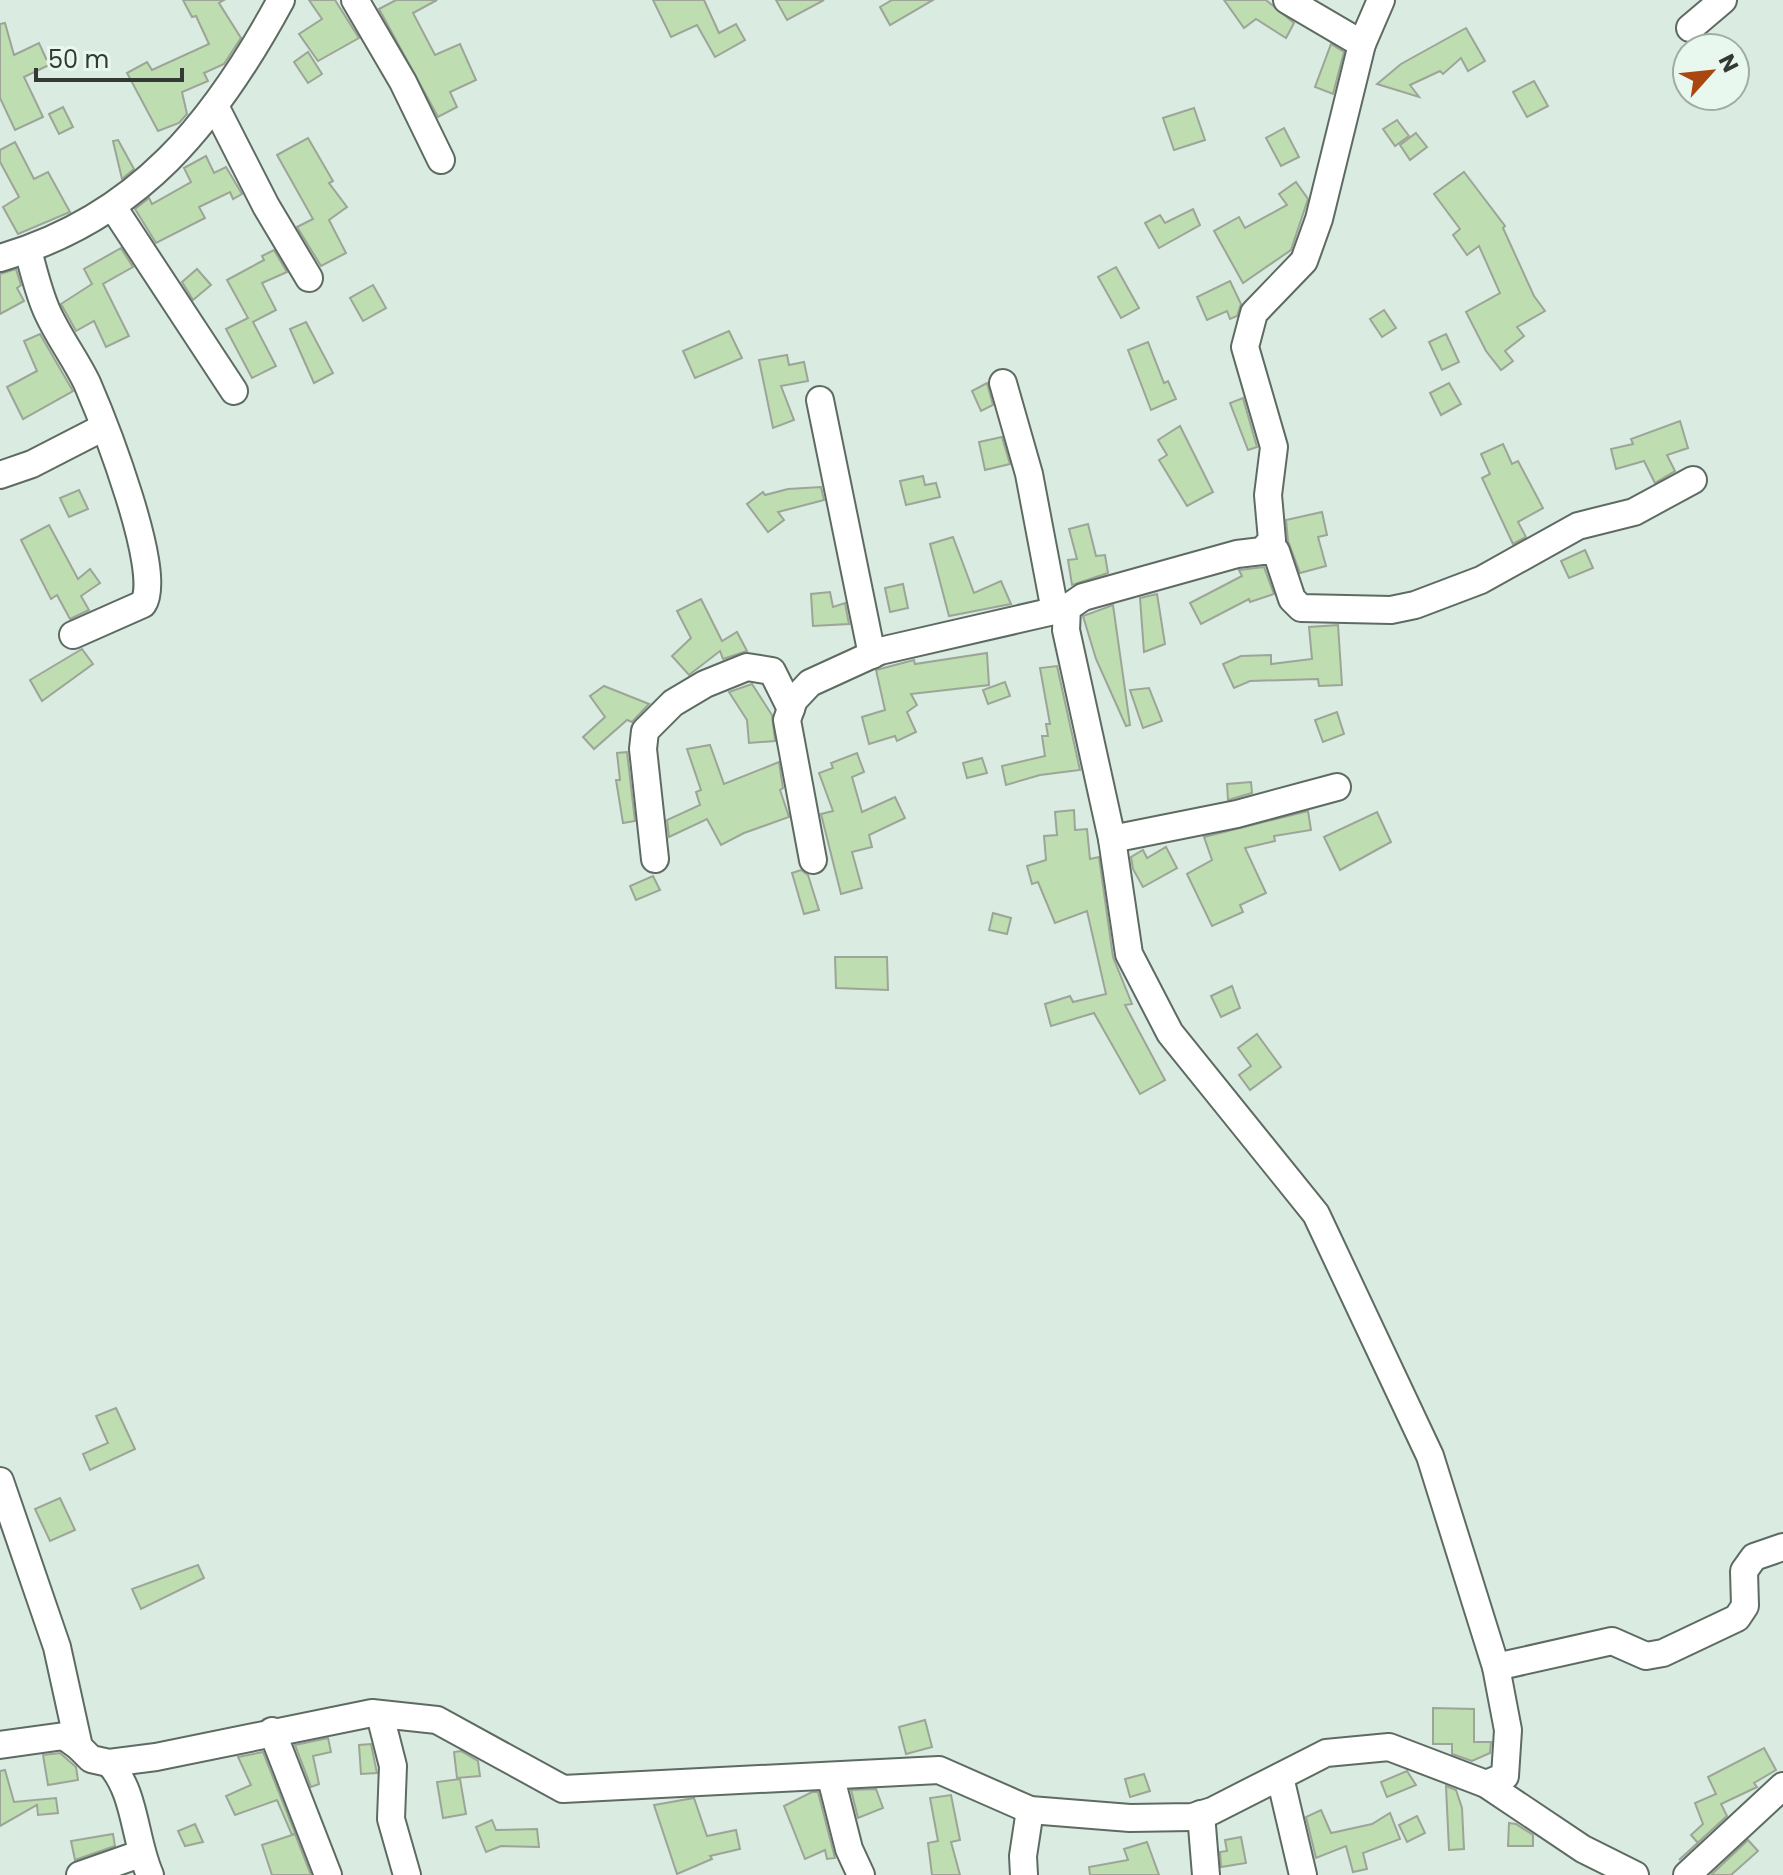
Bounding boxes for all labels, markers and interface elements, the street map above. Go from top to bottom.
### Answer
scale bar [36,32,182,82]
north arrow [1671,32,1751,112]
text: 50 m [48,43,109,76]
text: N [1711,49,1746,78]

